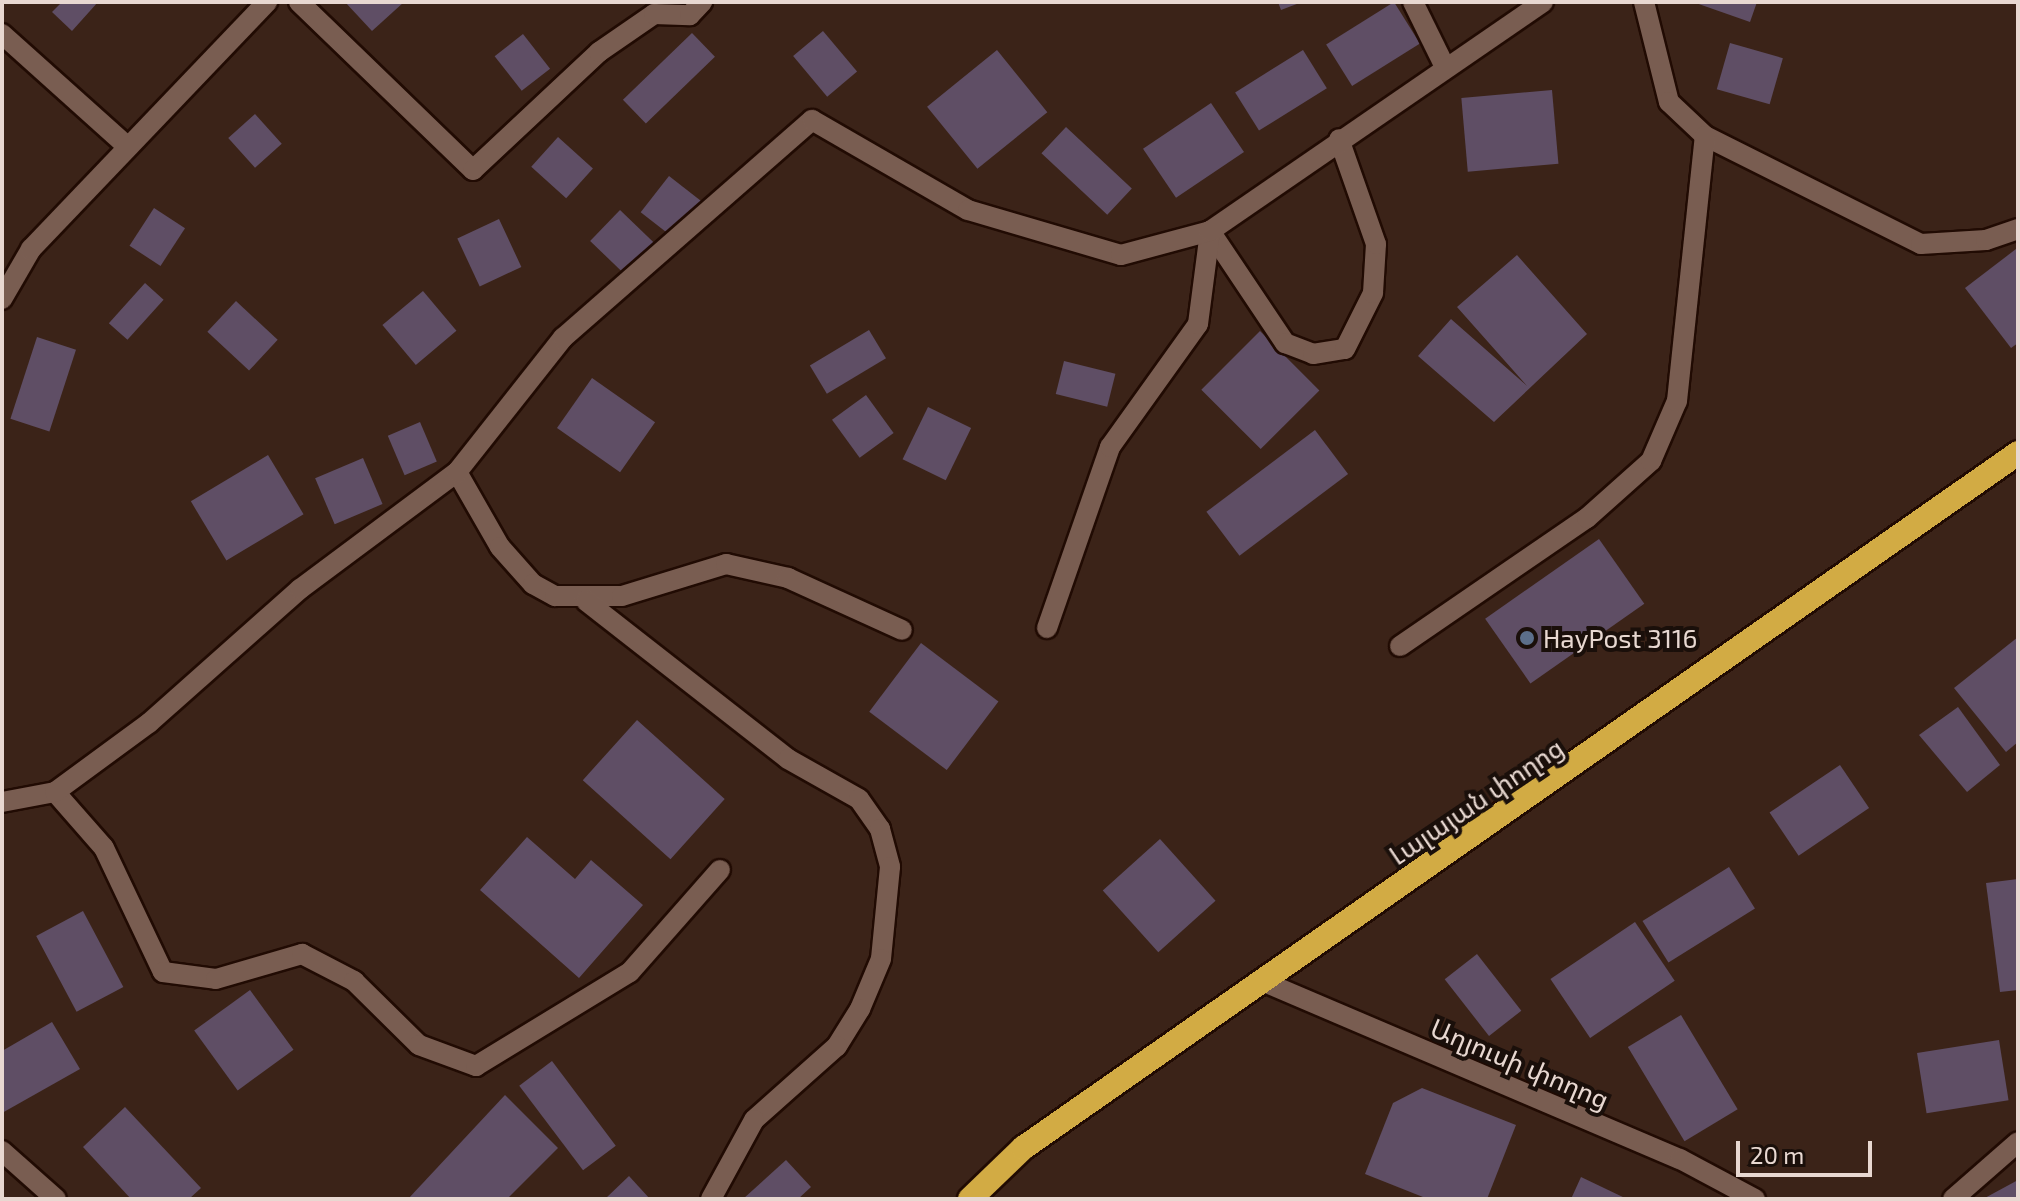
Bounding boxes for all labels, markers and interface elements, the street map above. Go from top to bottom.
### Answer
place label: HayPost 3116 [1543,622,1697,654]
marker: HayPost 3116 [1518,629,1536,647]
street label: Լալայան փողոց [1383,731,1569,871]
street label: Աղյուսի փողոց [1426,1011,1614,1115]
scale bar [1740,1125,1876,1175]
text: 20 m [1750,1140,1804,1169]

